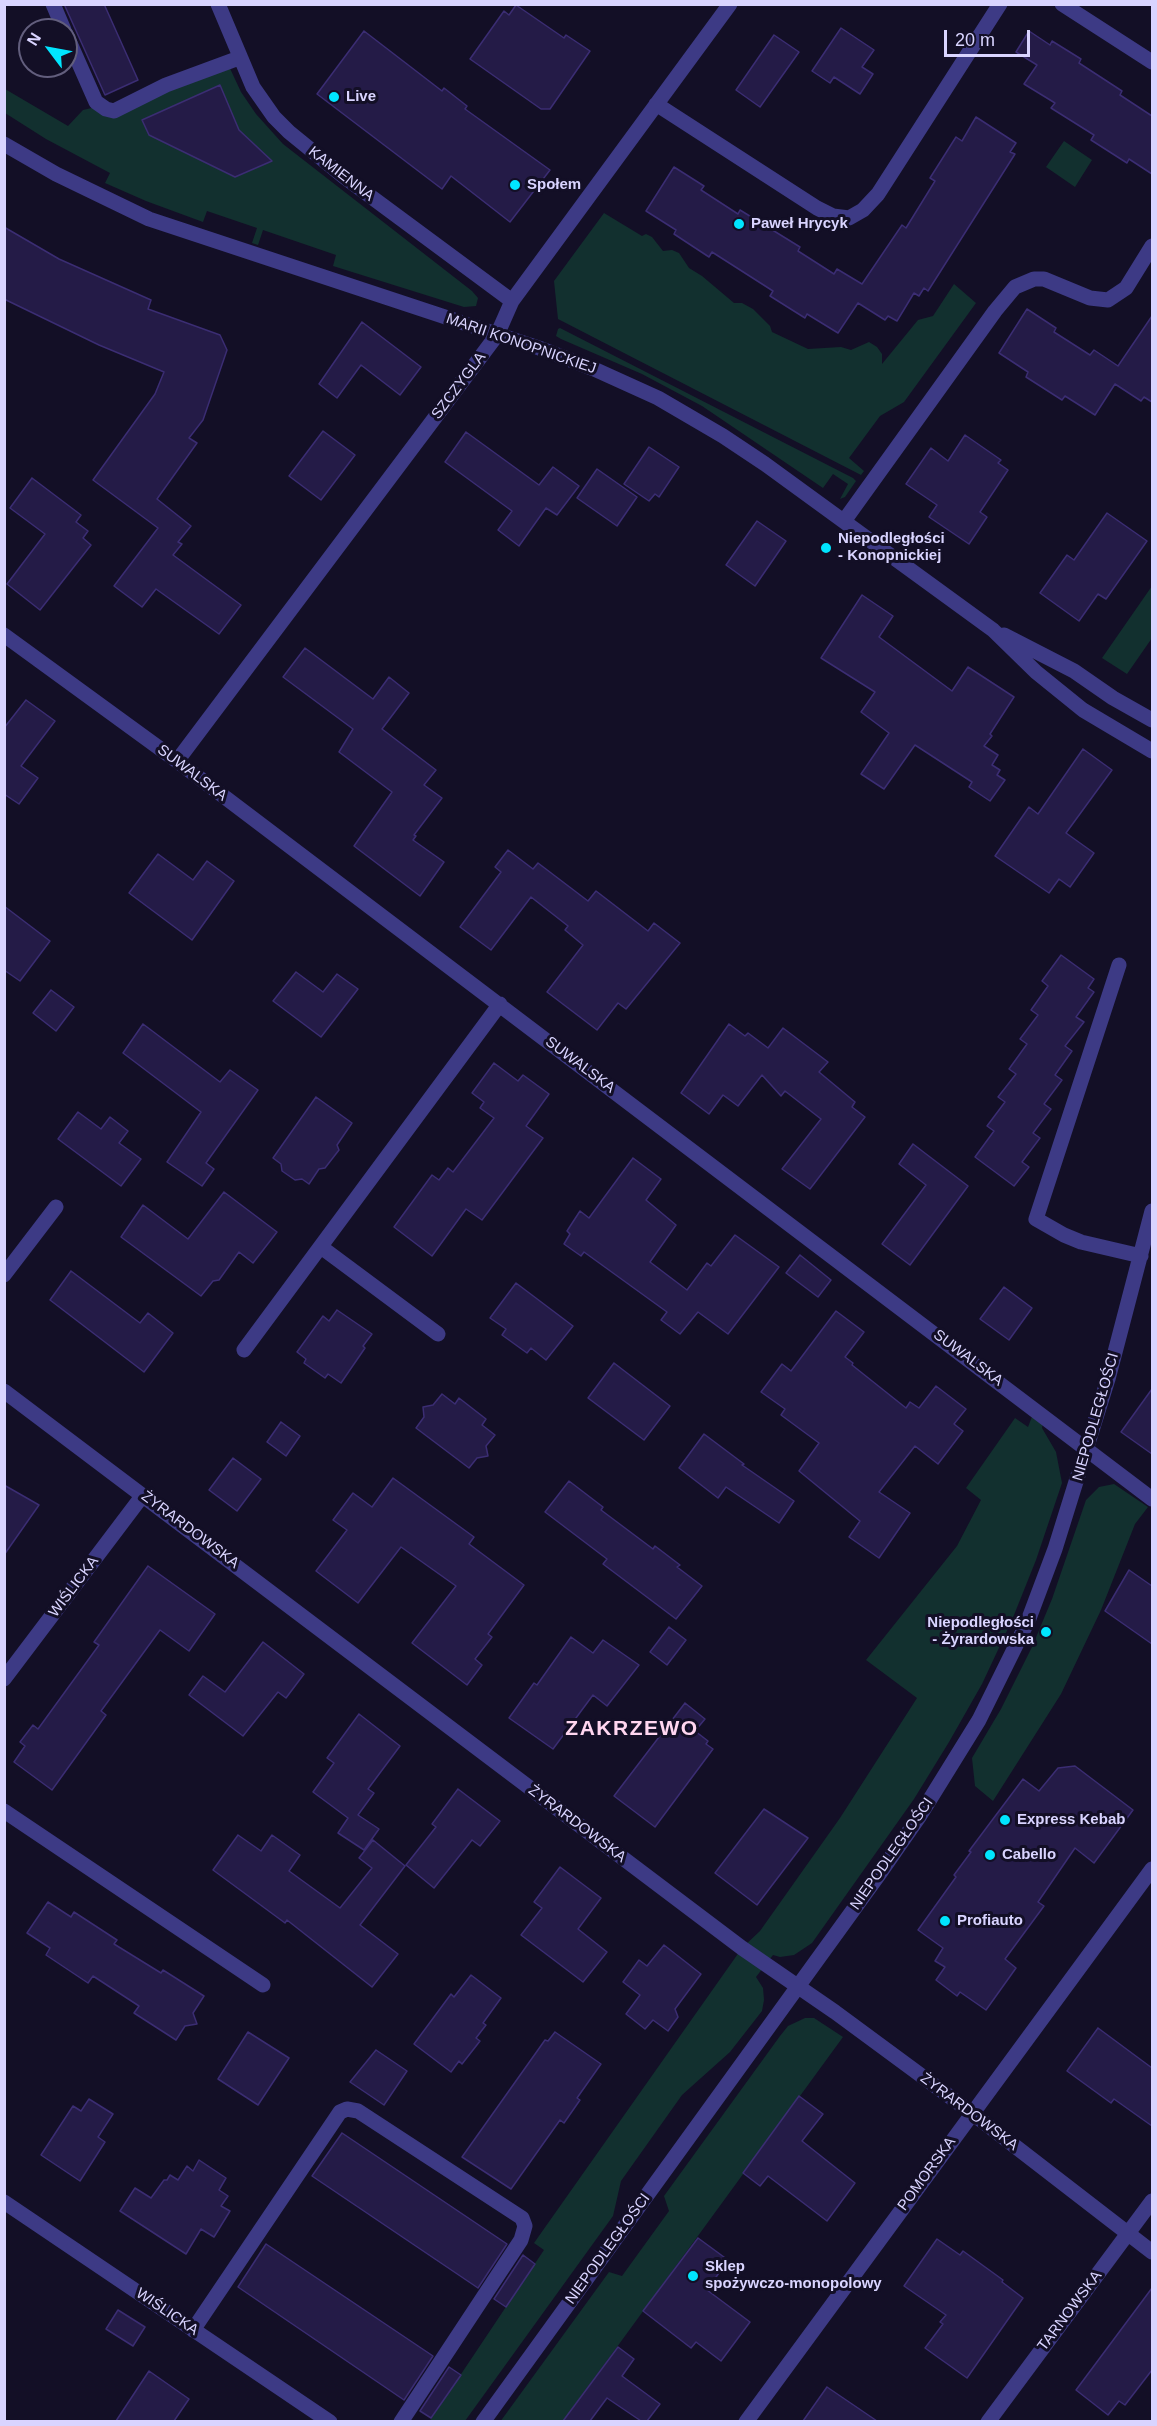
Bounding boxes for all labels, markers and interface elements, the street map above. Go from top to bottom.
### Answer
north arrow [18,18,78,78]
scale bar [947,18,1032,56]
text: N [24,30,44,49]
text: 20 m [955,30,995,50]
place label: Live [346,88,376,106]
marker: Live [327,90,341,104]
street label: KAMIENNA [305,143,377,205]
place label: Społem [527,176,581,194]
marker: Społem [508,178,522,192]
place label: Paweł Hrycyk [751,215,848,233]
marker: Paweł Hrycyk [732,217,746,231]
street label: MARII KONOPNICKIEJ [444,310,598,378]
street label: SZCZYGLA [428,349,490,423]
place label: Niepodległości - Konopnickiej [838,530,945,565]
marker: Niepodległości - Konopnickiej [819,541,833,555]
street label: SUWALSKA [154,741,230,805]
street label: SUWALSKA [542,1033,618,1097]
street label: SUWALSKA [930,1326,1006,1390]
street label: NIEPODLEGŁOŚCI [1069,1351,1123,1483]
street label: ŻYRARDOWSKA [138,1487,242,1573]
street label: WIŚLICKA [45,1553,103,1621]
place label: Niepodległości - Żyrardowska [927,1614,1034,1649]
marker: Niepodległości - Żyrardowska [1039,1625,1053,1639]
district label: ZAKRZEWO [565,1716,699,1742]
street label: ŻYRARDOWSKA [525,1781,629,1867]
street label: NIEPODLEGŁOŚCI [847,1795,937,1913]
place label: Express Kebab [1017,1811,1125,1829]
marker: Express Kebab [998,1813,1012,1827]
place label: Cabello [1002,1846,1056,1864]
marker: Cabello [983,1848,997,1862]
place label: Profiauto [957,1912,1023,1930]
marker: Profiauto [938,1914,952,1928]
street label: ŻYRARDOWSKA [917,2069,1021,2155]
street label: POMORSKA [894,2134,960,2214]
street label: NIEPODLEGŁOŚCI [562,2190,654,2308]
place label: Sklep spożywczo-monopolowy [705,2258,882,2293]
street label: TARNOWSKA [1034,2267,1106,2355]
marker: Sklep spożywczo-monopolowy [686,2269,700,2283]
street label: WIŚLICKA [132,2284,202,2340]

